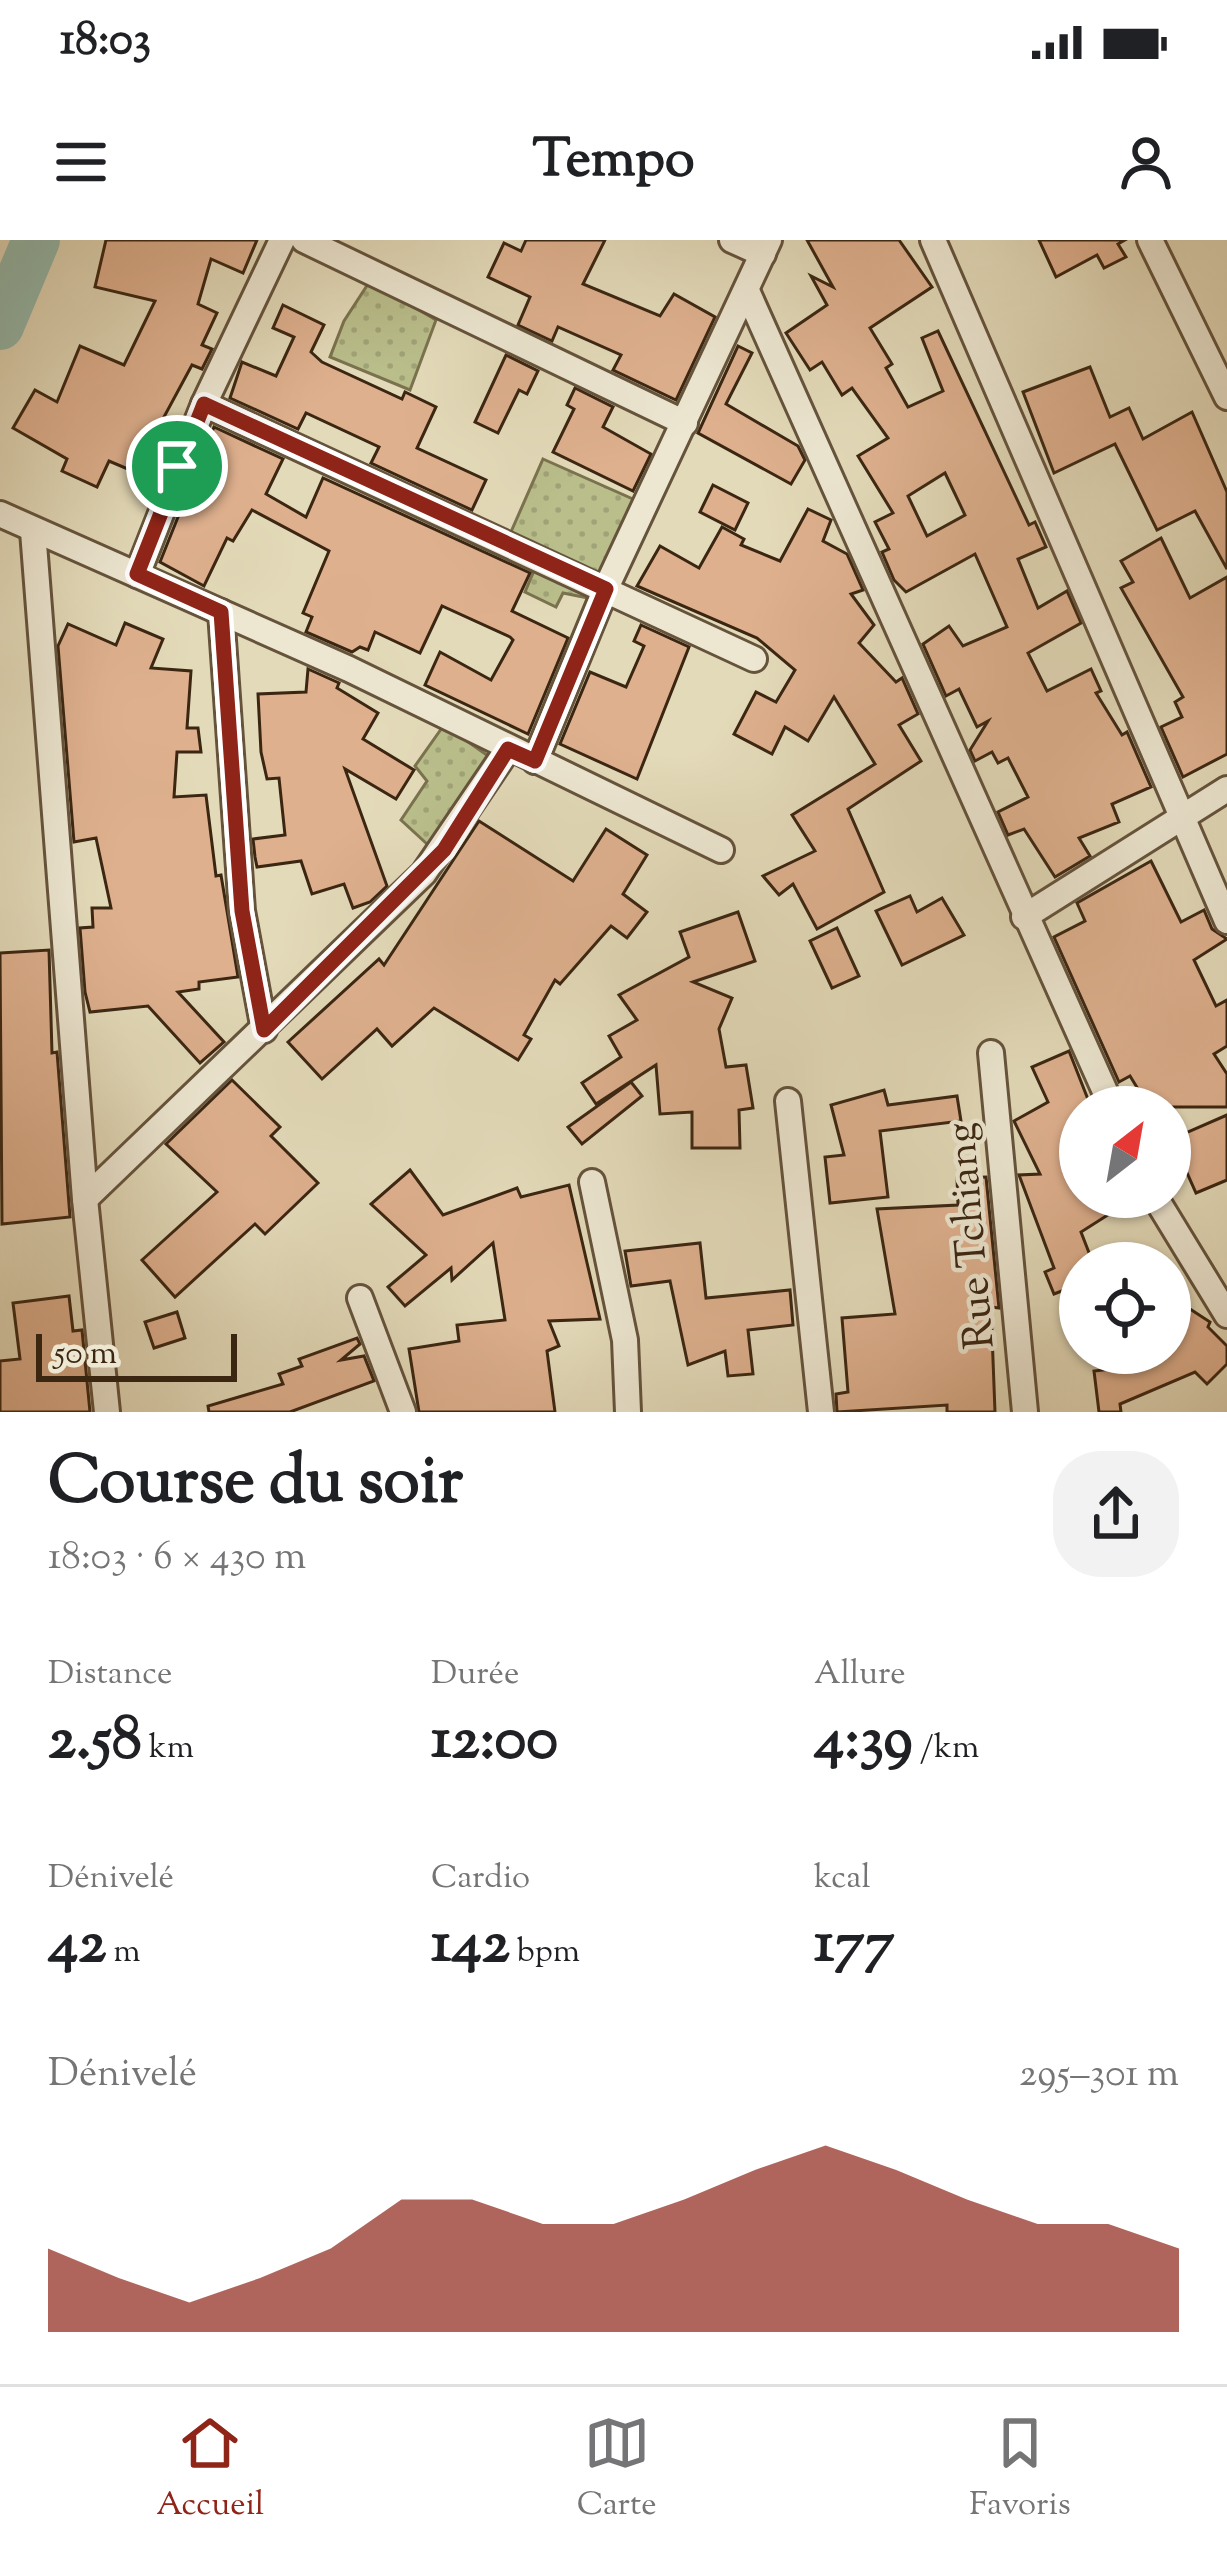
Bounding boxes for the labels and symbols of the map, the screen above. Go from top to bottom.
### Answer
pin [126,415,228,517]
north arrow [1059,1086,1191,1218]
street label: Rue Tchiang [933,1120,1013,1351]
scale bar [36,1328,237,1381]

